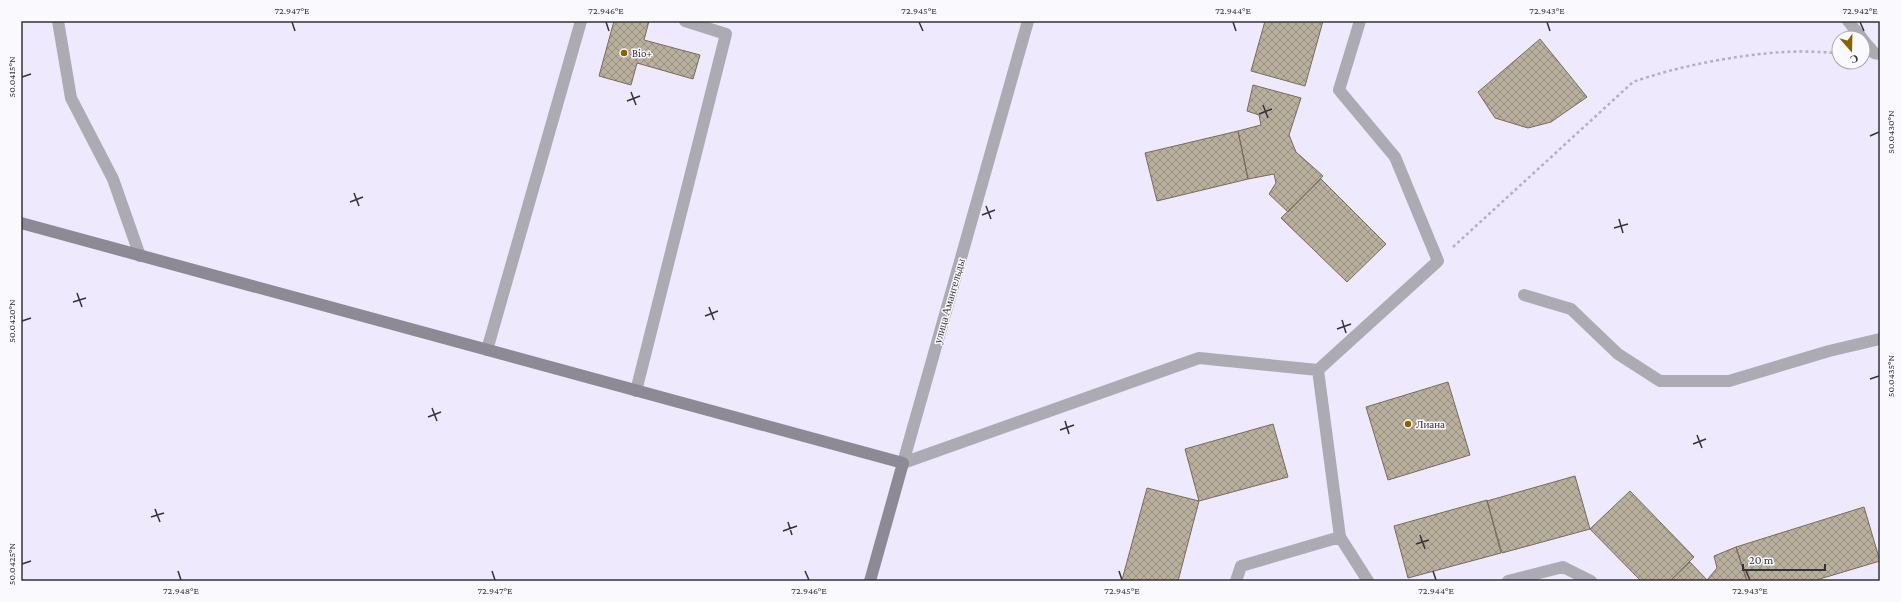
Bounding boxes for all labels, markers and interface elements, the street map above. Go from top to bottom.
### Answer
text: 72.947°E [274,5,310,16]
text: 72.946°E [588,5,624,16]
text: 72.945°E [901,5,937,16]
text: 72.944°E [1215,5,1251,16]
text: 72.943°E [1529,5,1565,16]
text: 72.942°E [1842,5,1878,16]
north arrow [1831,30,1871,70]
place label: Bio+ [632,47,652,59]
marker: Bio+ [619,48,629,58]
text: С [1849,52,1860,66]
text: 50.0415°N [6,56,17,98]
text: 50.0430°N [1885,110,1896,154]
street label: улица Амангельды [931,257,967,345]
text: 50.0420°N [6,299,17,343]
text: 50.0435°N [1885,354,1896,397]
place label: Лиана [1416,418,1445,430]
marker: Лиана [1403,419,1413,429]
text: 50.0425°N [6,542,17,585]
scale bar [1743,546,1825,572]
text: 20 m [1749,553,1774,567]
text: 72.948°E [163,585,200,596]
text: 72.947°E [477,585,513,596]
text: 72.946°E [791,585,827,596]
text: 72.945°E [1104,585,1140,596]
text: 72.944°E [1418,585,1454,596]
text: 72.943°E [1732,585,1768,596]

